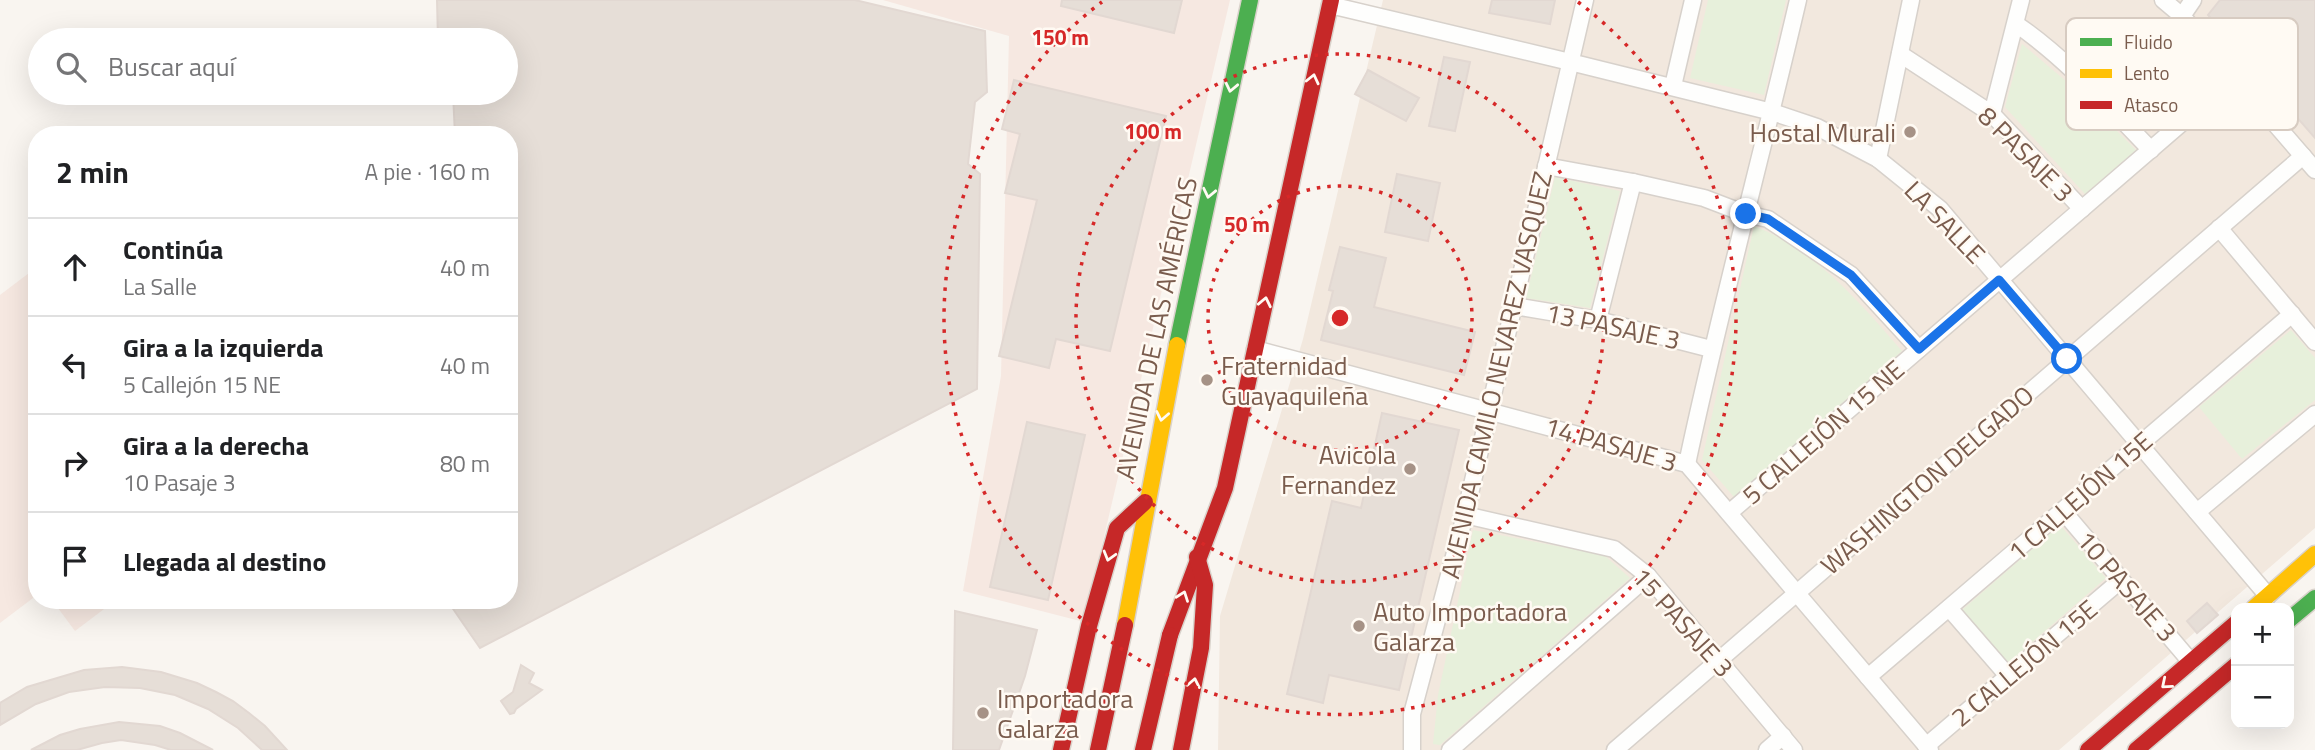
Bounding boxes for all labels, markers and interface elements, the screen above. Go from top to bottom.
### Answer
legend [2066,18,2298,130]
text: 150 m [1031,21,1089,53]
text: Fluido [2124,27,2173,56]
search box [28,28,518,105]
text: Buscar aquí [108,47,235,86]
icon: search [52,48,90,86]
text: Lento [2124,58,2169,87]
one-way arrow [1305,73,1320,85]
one-way arrow [1225,81,1239,93]
text: Atasco [2124,90,2178,119]
street label: 8 PASAJE 3 [1969,97,2083,211]
place label: Hostal Murali [1750,113,1896,152]
text: 100 m [1124,115,1182,147]
marker: Hostal Murali [1902,124,1918,140]
text: 2 min [56,149,129,195]
text: A pie · 160 m [364,154,490,189]
street label: AVENIDA CAMILO NEVAREZ VASQUEZ [1430,168,1562,582]
street label: LA SALLE [1895,172,1995,272]
street label: AVENIDA DE LAS AMÉRICAS [1105,173,1207,483]
one-way arrow [1202,187,1217,199]
route end [1730,198,1761,229]
text: 50 m [1224,208,1270,240]
text: Continúa [123,230,223,269]
icon: ahead [56,248,94,286]
text: 40 m [440,250,490,285]
text: La Salle [123,269,197,304]
street label: 13 PASAJE 3 [1542,293,1684,359]
one-way arrow [1257,296,1271,308]
centre of rings [1328,306,1352,330]
text: Gira a la izquierda [123,328,324,367]
route start [2051,343,2082,374]
icon: left [56,346,94,384]
place label: Fraternidad Guayaquileña [1221,346,1368,415]
text: 40 m [440,348,490,383]
street label: 5 CALLEJÓN 15 NE [1733,350,1913,514]
text: 5 Callejón 15 NE [123,367,281,402]
marker: Fraternidad Guayaquileña [1199,372,1215,388]
street label: WASHINGTON DELGADO [1812,376,2042,584]
street label: 14 PASAJE 3 [1540,406,1682,482]
one-way arrow [1156,410,1171,422]
street label: 1 CALLEJÓN 15E [1999,422,2161,570]
text: Gira a la derecha [123,426,309,465]
place label: Avicola Fernandez [1281,435,1396,504]
icon: right [56,444,94,482]
text: 80 m [440,446,490,481]
marker: Avicola Fernandez [1402,461,1418,477]
text: 10 Pasaje 3 [123,465,236,500]
street label: 10 PASAJE 3 [2068,522,2186,650]
icon: arrive [56,542,94,580]
text: Llegada al destino [123,542,326,581]
one-way arrow [1102,550,1117,562]
street label: 15 PASAJE 3 [1623,558,1743,686]
one-way arrow [1175,590,1189,602]
street label: 2 CALLEJÓN 15E [1942,590,2106,736]
place label: Auto Importadora Galarza [1373,592,1567,661]
map controls [2231,603,2294,729]
button: + [2231,603,2294,666]
marker: Auto Importadora Galarza [1351,618,1367,634]
button: − [2231,666,2294,729]
one-way arrow [2161,676,2174,688]
one-way arrow [1186,677,1201,689]
place label: Importadora Galarza [997,679,1133,748]
marker: Importadora Galarza [975,705,991,721]

